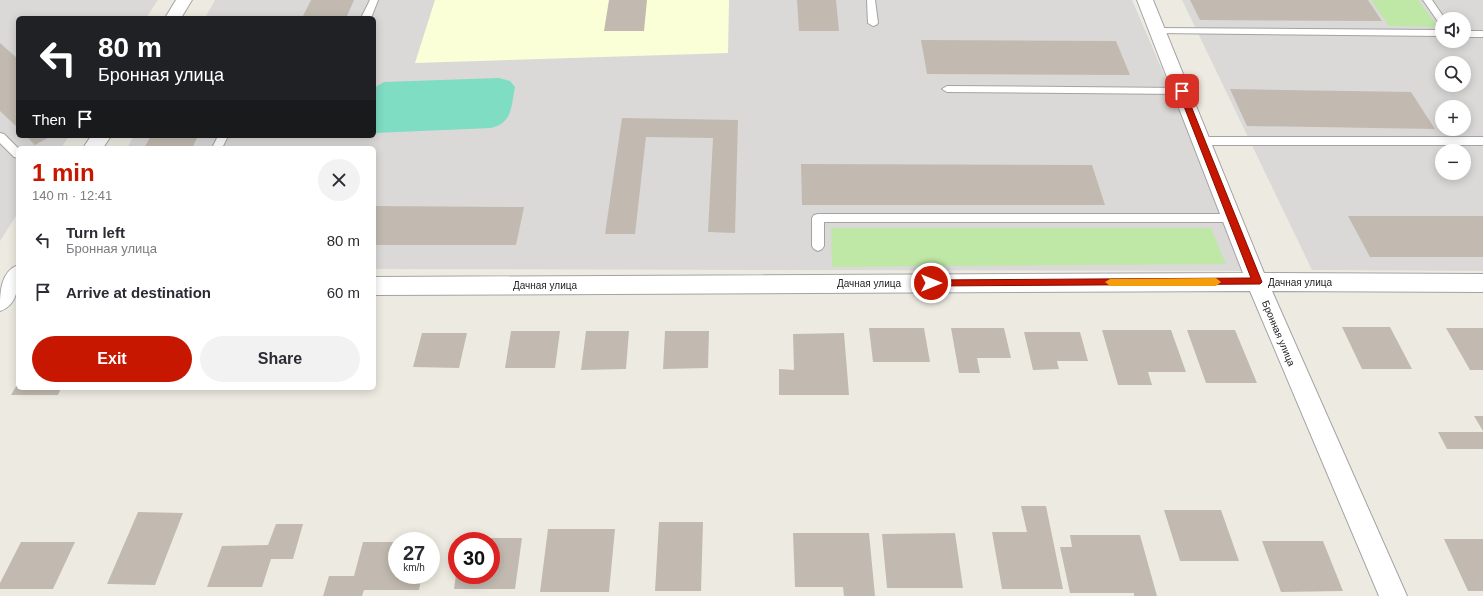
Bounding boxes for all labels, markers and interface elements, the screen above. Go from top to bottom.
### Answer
map controls [1435,12,1471,180]
button: sound [1435,12,1471,48]
icon: left [32,32,84,84]
text: 80 m [98,32,162,63]
button: search [1435,56,1471,92]
text: Бронная улица [98,65,224,85]
pin [1165,74,1199,108]
icon: arrive [1171,80,1193,102]
button: + [1435,100,1471,136]
icon: arrive [74,108,96,130]
text: Then [32,111,66,128]
button: − [1435,144,1471,180]
text: 1 min [32,159,95,186]
button: close [318,159,360,201]
text: 140 m · 12:41 [32,188,112,203]
text: Turn left [66,224,125,241]
icon: left [32,229,54,251]
text: 80 m [327,232,360,249]
text: Бронная улица [66,241,157,256]
position arrow [910,262,952,304]
street label: Дачная улица [1268,277,1332,288]
street label: Дачная улица [837,278,901,289]
street label: Дачная улица [513,280,577,291]
icon: arrive [32,281,54,303]
text: Arrive at destination [66,284,211,301]
text: 60 m [327,284,360,301]
street label: Бронная улица [1260,299,1297,368]
button: Exit [32,336,192,382]
button: Share [200,336,360,382]
speed limit sign: 30 [448,532,500,584]
text: 27 [403,542,425,564]
text: km/h [403,562,425,573]

